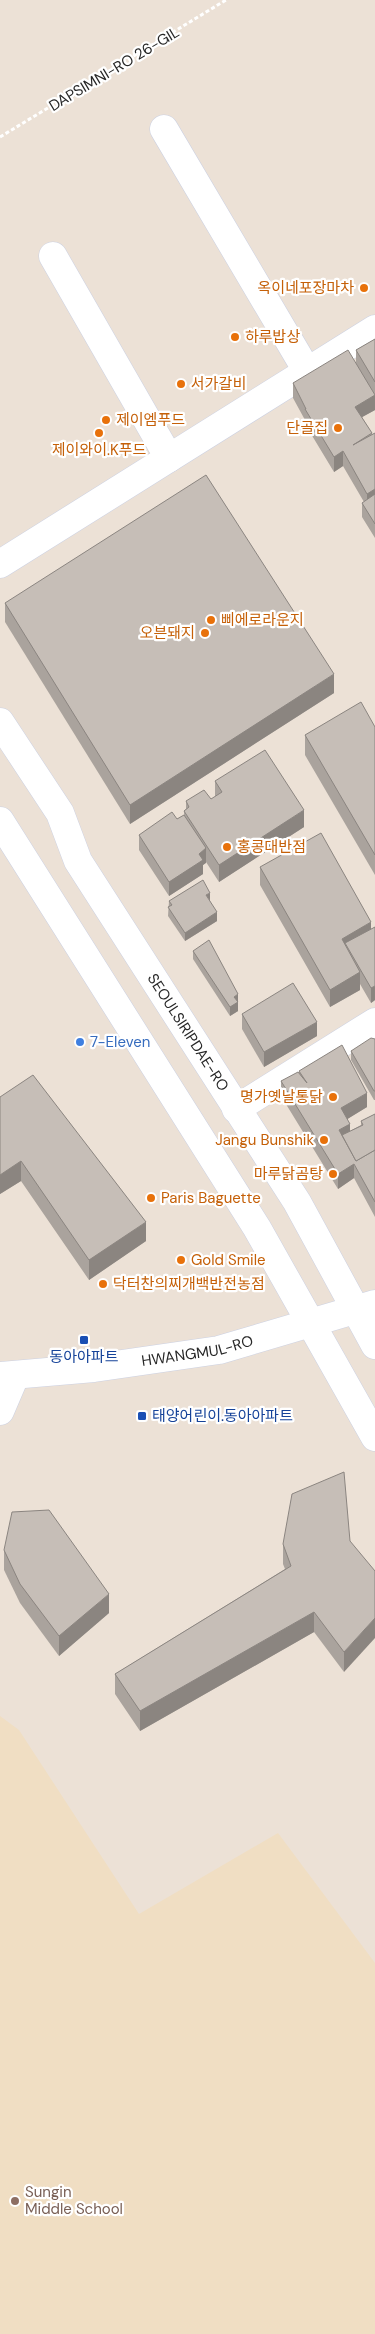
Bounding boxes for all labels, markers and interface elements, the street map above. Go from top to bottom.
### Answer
street label: DAPSIMNI-RO 26-GIL [45,22,183,116]
place label: 옥이네포장마차 [257,278,354,298]
marker: 옥이네포장마차 [358,282,370,294]
place label: 하루밥상 [245,327,300,347]
marker: 하루밥상 [229,331,241,343]
place label: 서가갈비 [191,374,246,394]
marker: 서가갈비 [175,378,187,390]
place label: 제이엠푸드 [116,410,185,430]
marker: 제이엠푸드 [100,414,112,426]
place label: 단골집 [287,418,328,438]
marker: 단골집 [332,422,344,434]
marker: 제이와이.K푸드 [93,427,105,439]
place label: 제이와이.K푸드 [52,440,146,460]
place label: 삐에로라운지 [221,610,304,630]
marker: 삐에로라운지 [205,614,217,626]
place label: 오븐돼지 [140,623,195,643]
marker: 오븐돼지 [199,627,211,639]
place label: 홍콩대반점 [237,837,306,857]
marker: 홍콩대반점 [221,841,233,853]
street label: SEOULSIRIPDAE-RO [143,970,233,1095]
place label: 7-Eleven [90,1032,150,1052]
marker: 7-Eleven [74,1036,86,1048]
place label: 명가옛날통닭 [240,1087,323,1107]
marker: 명가옛날통닭 [327,1091,339,1103]
place label: Jangu Bunshik [215,1130,314,1150]
marker: Jangu Bunshik [318,1134,330,1146]
place label: 마루닭곰탕 [254,1164,323,1184]
marker: 마루닭곰탕 [327,1168,339,1180]
place label: Paris Baguette [161,1188,261,1208]
marker: Paris Baguette [145,1192,157,1204]
place label: Gold Smile [191,1250,266,1270]
marker: Gold Smile [175,1254,187,1266]
place label: 닥터찬의찌개백반전농점 [113,1274,265,1294]
marker: 닥터찬의찌개백반전농점 [97,1278,109,1290]
street label: HWANGMUL-RO [140,1330,255,1371]
marker: 동아아파트 [78,1334,90,1346]
place label: 동아아파트 [49,1347,119,1367]
place label: 태양어린이.동아아파트 [152,1406,293,1426]
marker: 태양어린이.동아아파트 [136,1410,148,1422]
place label: Sungin Middle School [25,2182,123,2219]
marker: Sungin Middle School [9,2195,21,2207]

